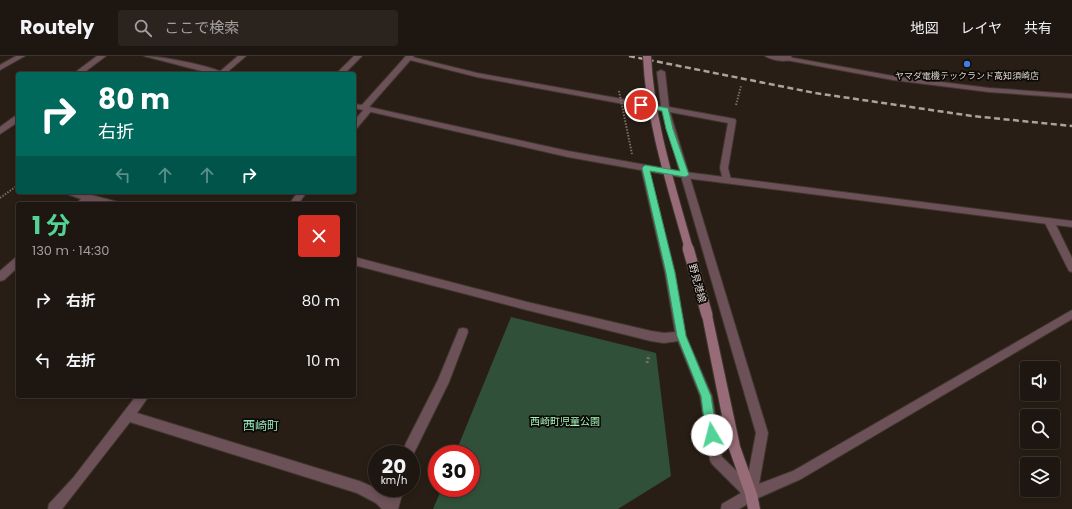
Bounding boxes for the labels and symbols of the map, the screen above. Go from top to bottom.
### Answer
marker: ヤマダ電機テックランド高知須崎店 [962,59,972,69]
place label: ヤマダ電機テックランド高知須崎店 [895,70,1039,82]
pin [624,88,658,122]
street label: 野見港線 [685,262,710,304]
park label: 西崎町児童公園 [530,414,600,429]
position arrow [691,414,733,456]
district label: 西崎町 [243,417,279,434]
speed limit sign: 30 [428,445,480,497]

